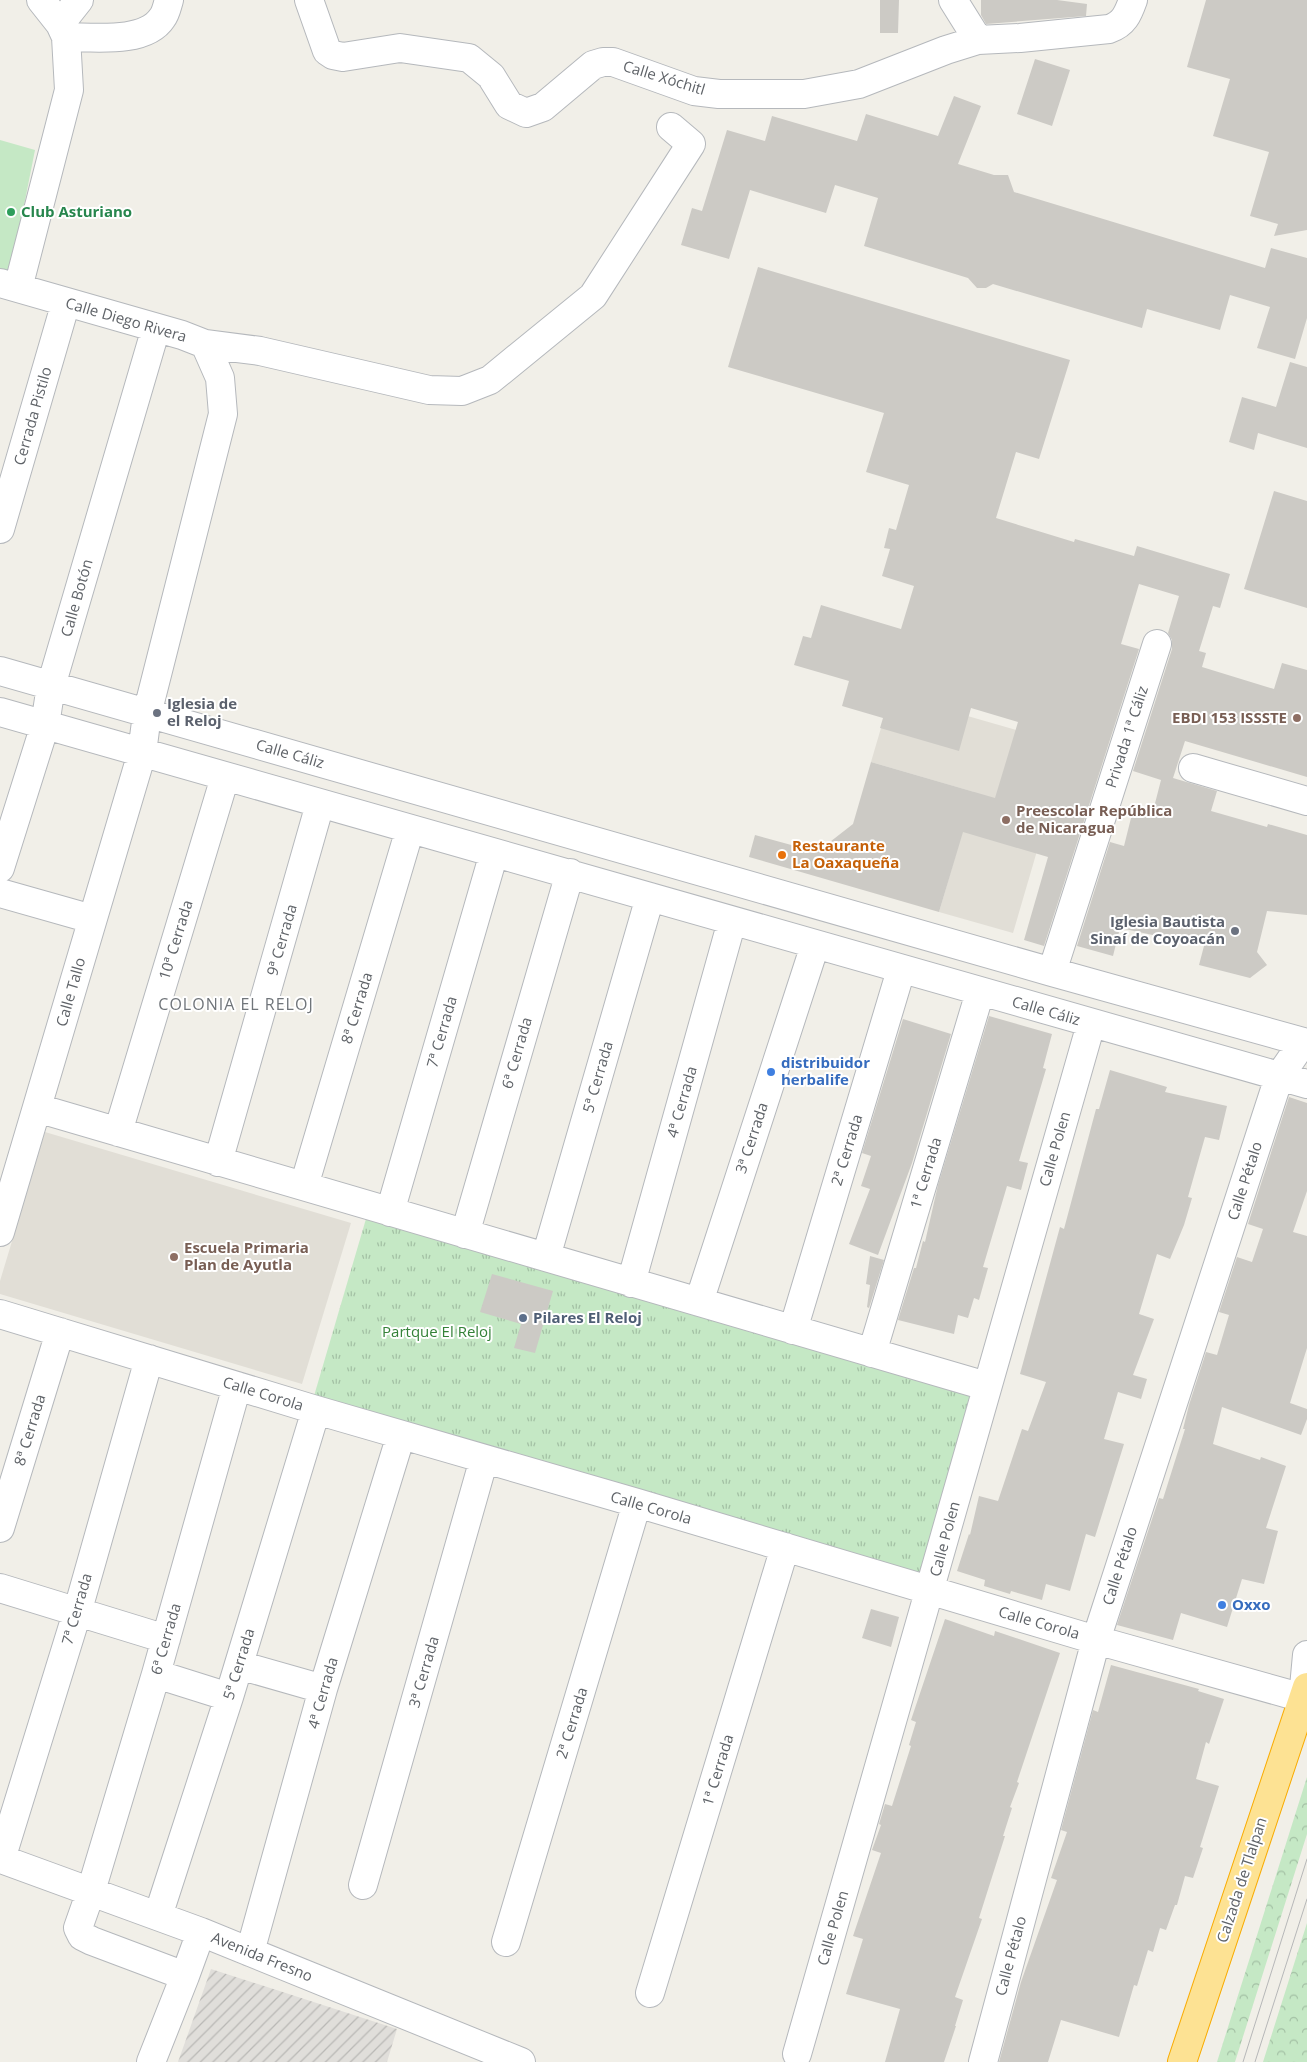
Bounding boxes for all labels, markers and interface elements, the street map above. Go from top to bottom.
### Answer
street label: Calle Xóchitl [621,55,708,99]
place label: Club Asturiano [21,201,132,221]
marker: Club Asturiano [5,206,17,218]
street label: Calle Diego Rivera [63,292,189,346]
street label: Cerrada Pistilo [8,364,56,467]
street label: Calle Botón [55,557,97,639]
street label: Privada 1ª Cáliz [1100,683,1152,790]
place label: Iglesia de el Reloj [167,693,237,730]
marker: Iglesia de el Reloj [151,707,163,719]
place label: EBDI 153 ISSSTE [1172,707,1287,727]
marker: EBDI 153 ISSSTE [1291,712,1303,724]
street label: Calle Cáliz [254,734,327,772]
place label: Preescolar República de Nicaragua [1016,800,1172,837]
marker: Preescolar República de Nicaragua [1000,814,1012,826]
place label: Restaurante La Oaxaqueña [792,835,899,872]
marker: Restaurante La Oaxaqueña [776,849,788,861]
street label: 10ª Cerrada [153,897,197,982]
street label: 9ª Cerrada [261,902,301,978]
place label: Iglesia Bautista Sinaí de Coyoacán [1090,911,1225,948]
marker: Iglesia Bautista Sinaí de Coyoacán [1229,925,1241,937]
street label: Calle Tallo [51,955,89,1029]
street label: 8ª Cerrada [336,970,376,1046]
street label: Calle Cáliz [1010,991,1083,1029]
district label: COLONIA EL RELOJ [158,993,314,1015]
street label: 7ª Cerrada [421,994,461,1070]
street label: 6ª Cerrada [496,1015,536,1091]
street label: 5ª Cerrada [577,1039,617,1115]
place label: distribuidor herbalife [781,1052,870,1089]
street label: 4ª Cerrada [661,1064,701,1140]
marker: distribuidor herbalife [765,1066,777,1078]
street label: 3ª Cerrada [730,1100,772,1176]
street label: Calle Polen [1034,1109,1074,1189]
street label: 2ª Cerrada [826,1112,866,1188]
street label: 1ª Cerrada [905,1135,945,1211]
street label: Calle Pétalo [1222,1139,1266,1223]
place label: Escuela Primaria Plan de Ayutla [184,1237,309,1274]
marker: Escuela Primaria Plan de Ayutla [168,1251,180,1263]
place label: Pilares El Reloj [533,1307,642,1327]
marker: Pilares El Reloj [517,1312,529,1324]
park label: Partque El Reloj [382,1321,492,1341]
street label: Calle Corola [220,1371,306,1415]
street label: 8ª Cerrada [9,1392,49,1468]
street label: Calle Corola [608,1486,694,1528]
street label: Calle Polen [924,1499,964,1579]
street label: Calle Pétalo [1097,1524,1141,1608]
street label: 7ª Cerrada [56,1571,96,1647]
place label: Oxxo [1232,1594,1271,1614]
marker: Oxxo [1216,1599,1228,1611]
street label: 6ª Cerrada [145,1601,185,1677]
street label: Calle Corola [996,1601,1082,1643]
street label: 5ª Cerrada [218,1626,258,1702]
street label: 3ª Cerrada [403,1634,443,1710]
street label: 4ª Cerrada [302,1655,342,1731]
street label: 2ª Cerrada [551,1685,591,1761]
street label: 1ª Cerrada [697,1732,737,1808]
street label: Calzada de Tlalpan [1211,1814,1271,1945]
street label: Calle Polen [812,1888,852,1968]
street label: Calle Pétalo [990,1914,1030,1998]
street label: Avenida Fresno [209,1927,316,1985]

